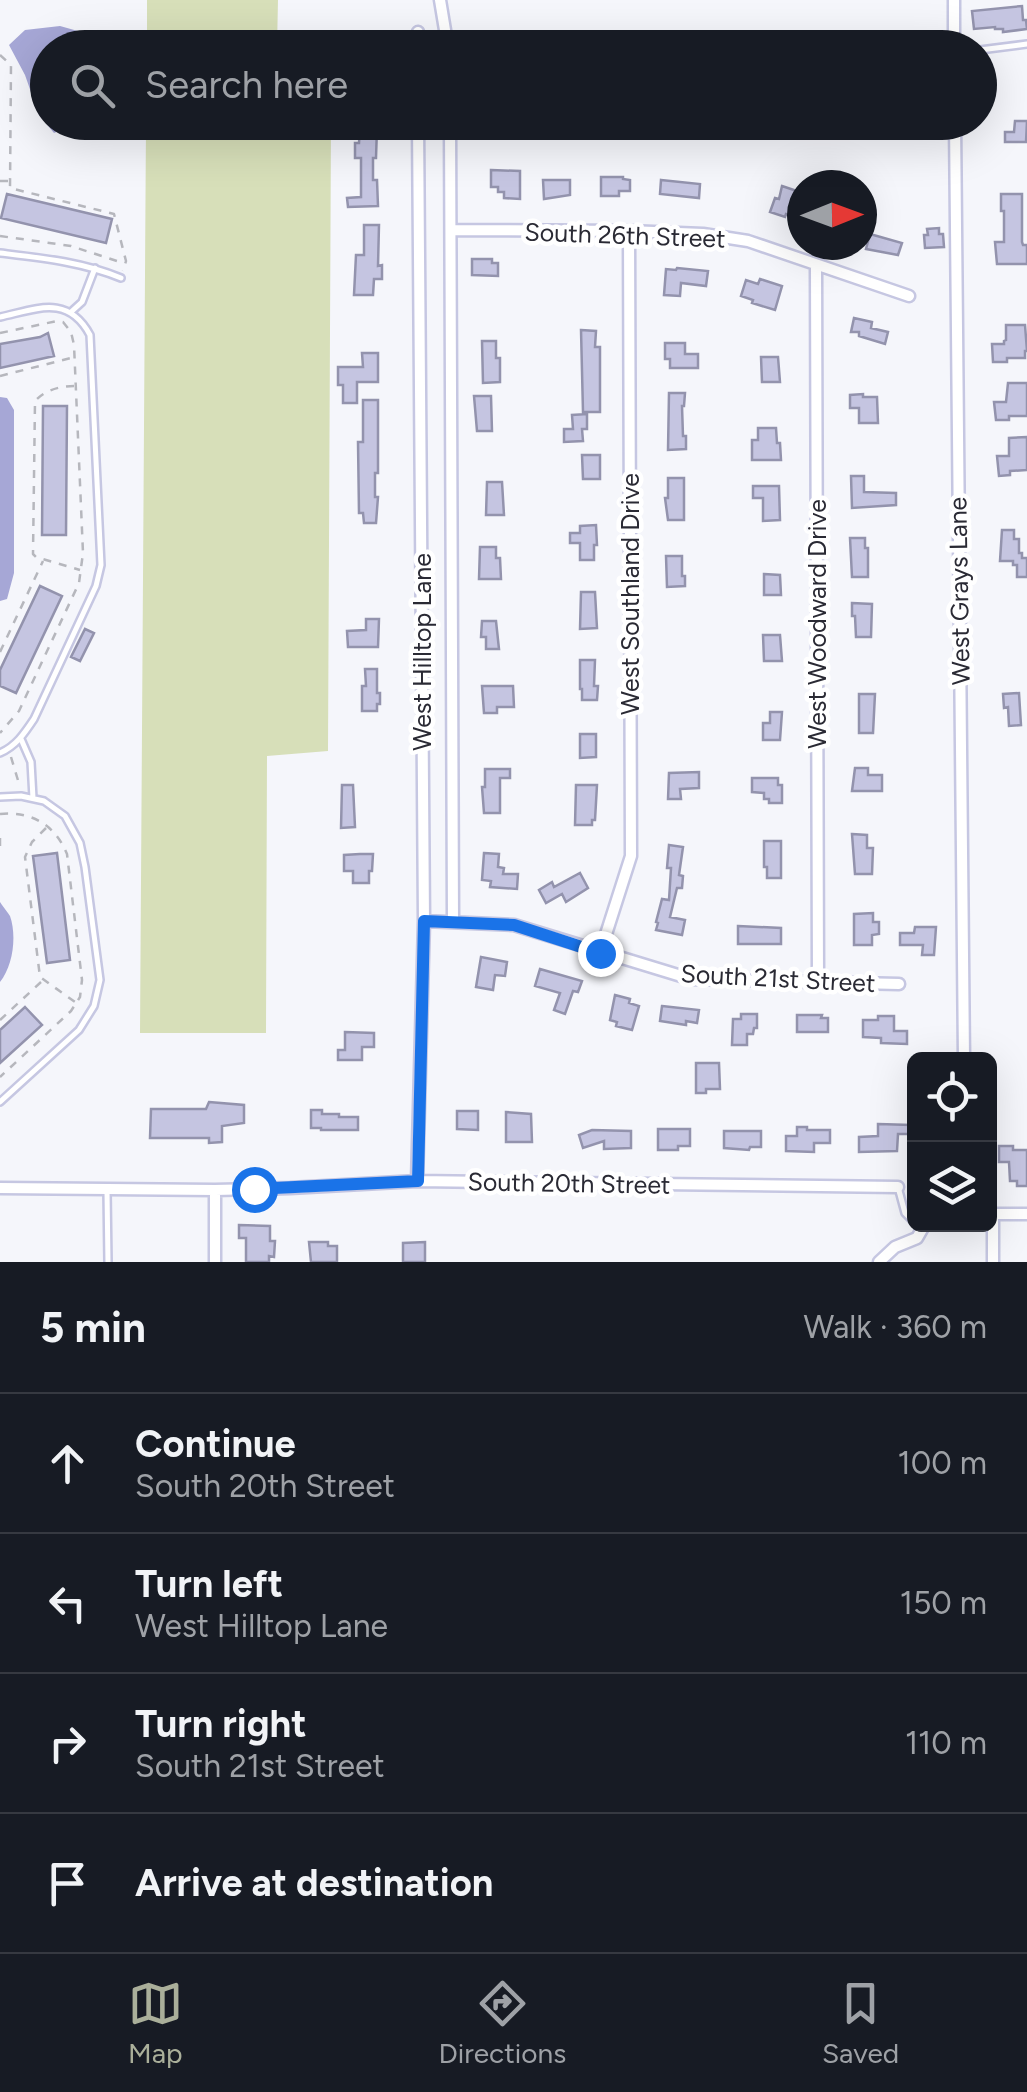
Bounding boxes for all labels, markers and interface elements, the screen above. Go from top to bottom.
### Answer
search box [30,30,997,140]
icon: search [65,58,120,113]
text: Search here [145,62,348,108]
north arrow [787,170,877,260]
street label: South 26th Street [524,217,726,253]
street label: West Southland Drive [615,473,645,715]
street label: West Grays Lane [942,497,976,685]
street label: West Woodward Drive [802,499,832,749]
street label: West Hilltop Lane [407,553,437,751]
route end [578,931,624,977]
street label: South 21st Street [680,958,876,998]
map controls [907,1052,997,1232]
button: locate [907,1052,997,1142]
button: layers [907,1142,997,1232]
street label: South 20th Street [467,1166,671,1200]
route start [232,1167,278,1213]
text: 5 min [40,1302,146,1353]
text: Walk · 360 m [804,1308,987,1346]
text: Continue [135,1421,296,1467]
icon: ahead [40,1436,95,1491]
text: 100 m [898,1444,987,1482]
text: South 20th Street [135,1467,395,1505]
text: Turn left [135,1561,283,1607]
icon: left [40,1576,95,1631]
text: 150 m [900,1584,987,1622]
text: West Hilltop Lane [135,1607,388,1645]
text: Turn right [135,1701,307,1747]
icon: right [40,1716,95,1771]
text: 110 m [905,1724,987,1762]
text: South 21st Street [135,1747,385,1785]
icon: arrive [40,1856,95,1911]
text: Arrive at destination [135,1860,493,1906]
tab: Map [128,1976,183,2070]
tab: Directions [439,1976,566,2070]
tab: Saved [822,1976,899,2070]

